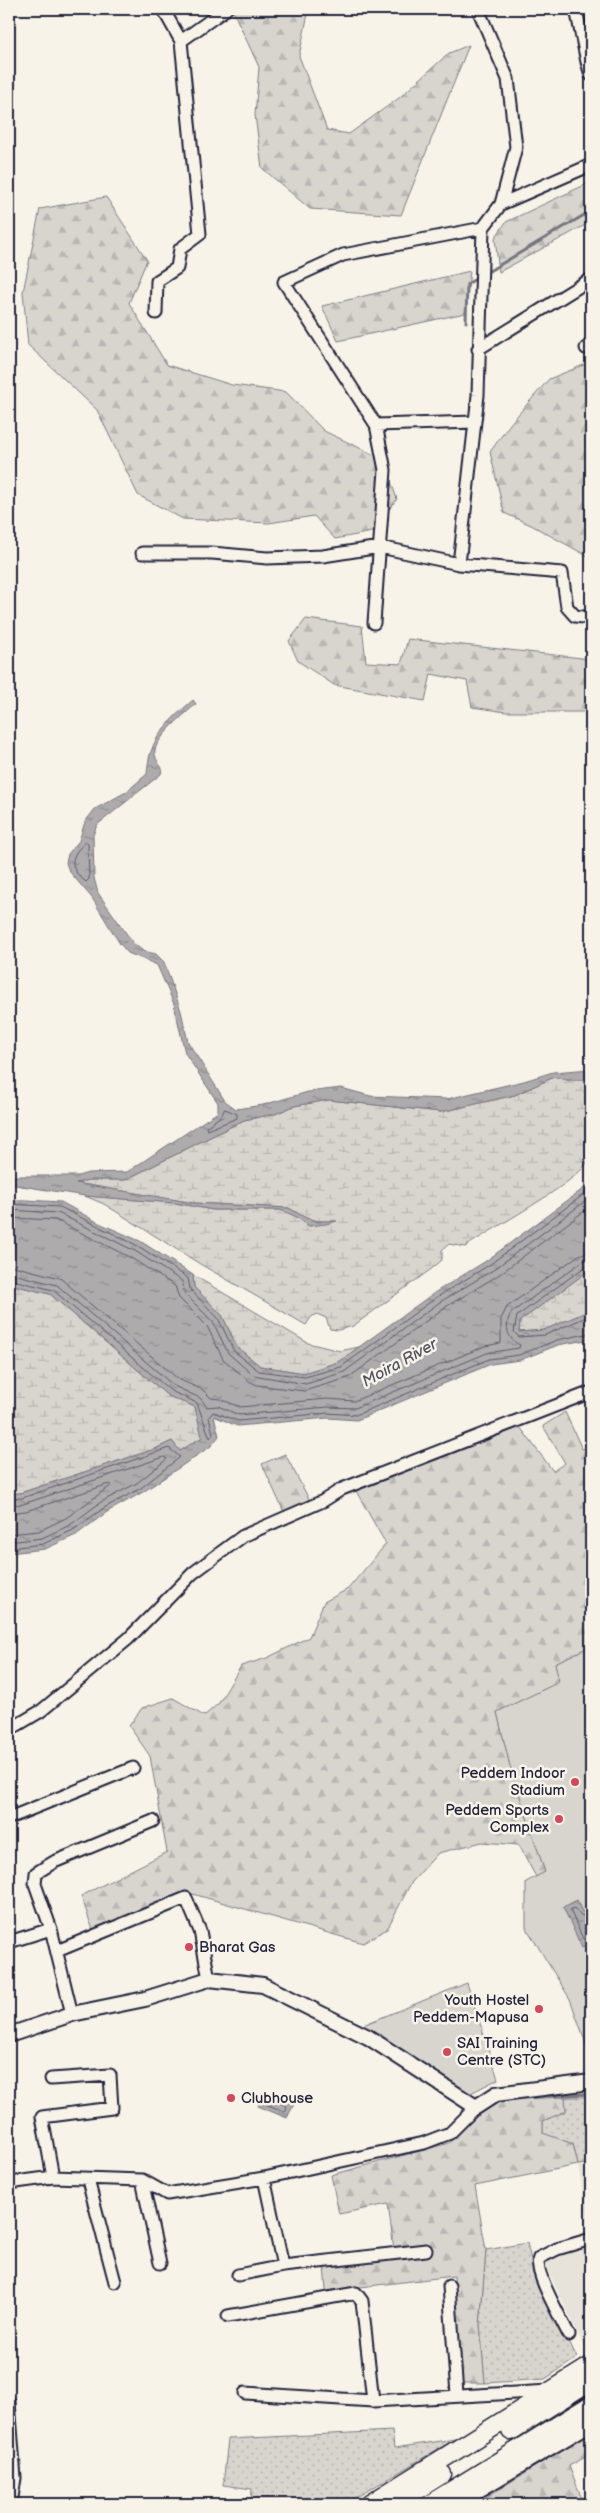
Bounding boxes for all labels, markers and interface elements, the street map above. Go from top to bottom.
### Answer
water label: Moira River [359,1334,442,1392]
place label: Peddem Indoor Stadium [461,1764,566,1800]
marker: Peddem Indoor Stadium [569,1776,581,1788]
place label: Peddem Sports Complex [445,1801,550,1837]
marker: Peddem Sports Complex [553,1813,565,1825]
place label: Bharat Gas [199,1938,276,1957]
marker: Bharat Gas [183,1941,195,1953]
place label: Youth Hostel Peddem-Mapusa [413,1991,529,2027]
marker: Youth Hostel Peddem-Mapusa [533,2003,545,2015]
place label: SAI Training Centre (STC) [457,2034,546,2070]
marker: SAI Training Centre (STC) [441,2046,453,2058]
place label: Clubhouse [241,2089,313,2108]
marker: Clubhouse [225,2092,237,2104]

